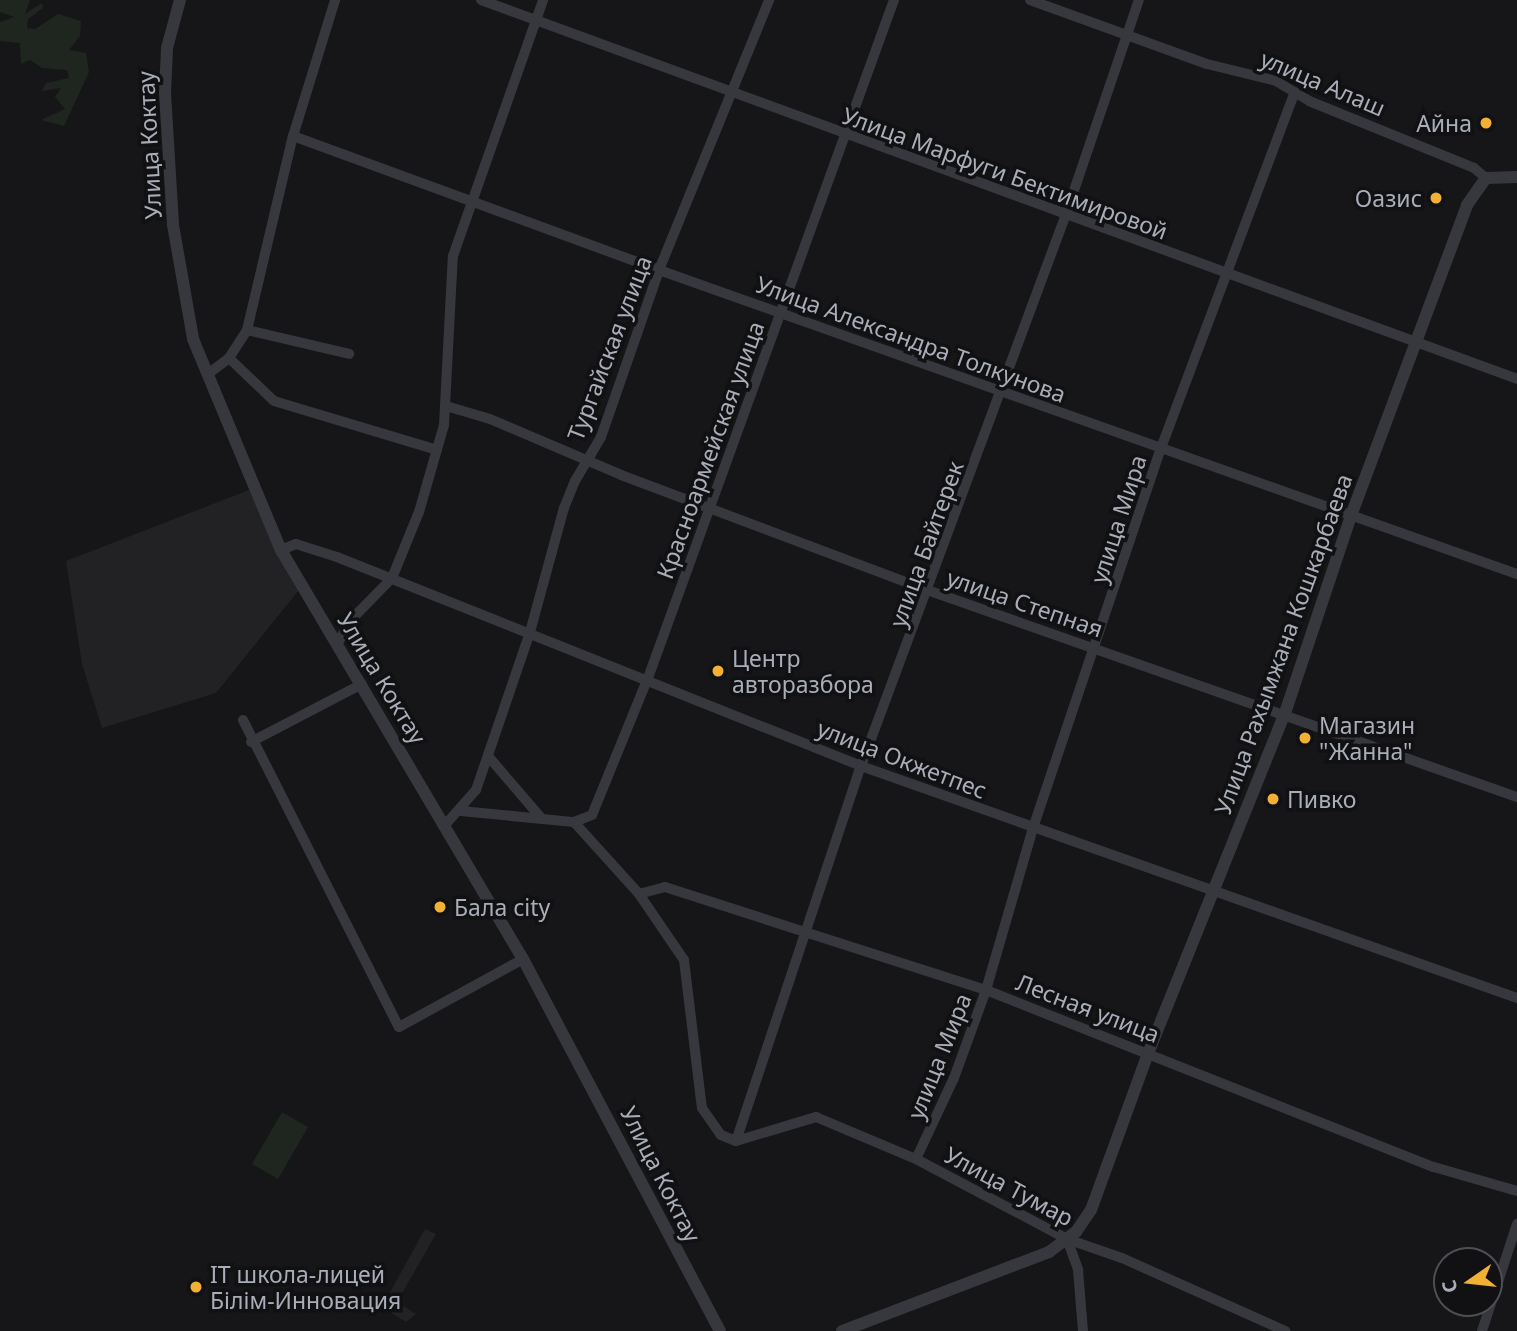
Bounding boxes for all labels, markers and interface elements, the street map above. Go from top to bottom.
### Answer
street label: улица Алаш [1257,44,1389,122]
street label: Улица Коктау [131,70,167,220]
street label: Улица Марфуги Бектимировой [839,101,1171,245]
place label: Айна [1416,109,1472,137]
marker: Айна [1478,115,1494,131]
place label: Оазис [1355,184,1422,212]
marker: Оазис [1428,190,1444,206]
street label: Тургайская улица [561,252,657,444]
street label: Улица Александра Толкунова [752,270,1070,408]
street label: Красноармейская улица [651,317,769,583]
street label: улица Мира [1084,451,1152,587]
street label: улица Байтерек [883,457,969,631]
street label: Улица Рахымжана Кошкарбаева [1208,470,1358,818]
street label: улица Степная [943,563,1107,643]
street label: Улица Коктау [332,607,432,749]
place label: Центр авторазбора [732,644,874,698]
marker: Центр авторазбора [710,663,726,679]
place label: Магазин "Жанна" [1319,711,1415,765]
street label: улица Окжетпес [814,714,990,804]
marker: Магазин "Жанна" [1297,730,1313,746]
place label: Пивко [1287,785,1357,813]
marker: Пивко [1265,791,1281,807]
place label: Бала city [454,893,550,921]
marker: Бала city [432,899,448,915]
street label: Лесная улица [1012,968,1164,1048]
street label: улица Мира [901,989,977,1123]
street label: Улица Коктау [615,1102,707,1246]
street label: Улица Тумар [940,1140,1078,1232]
north arrow [1433,1247,1503,1317]
place label: IT школа-лицей Білім-Инновация [210,1260,401,1314]
text: С [1435,1278,1464,1296]
marker: IT школа-лицей Білім-Инновация [188,1279,204,1295]

